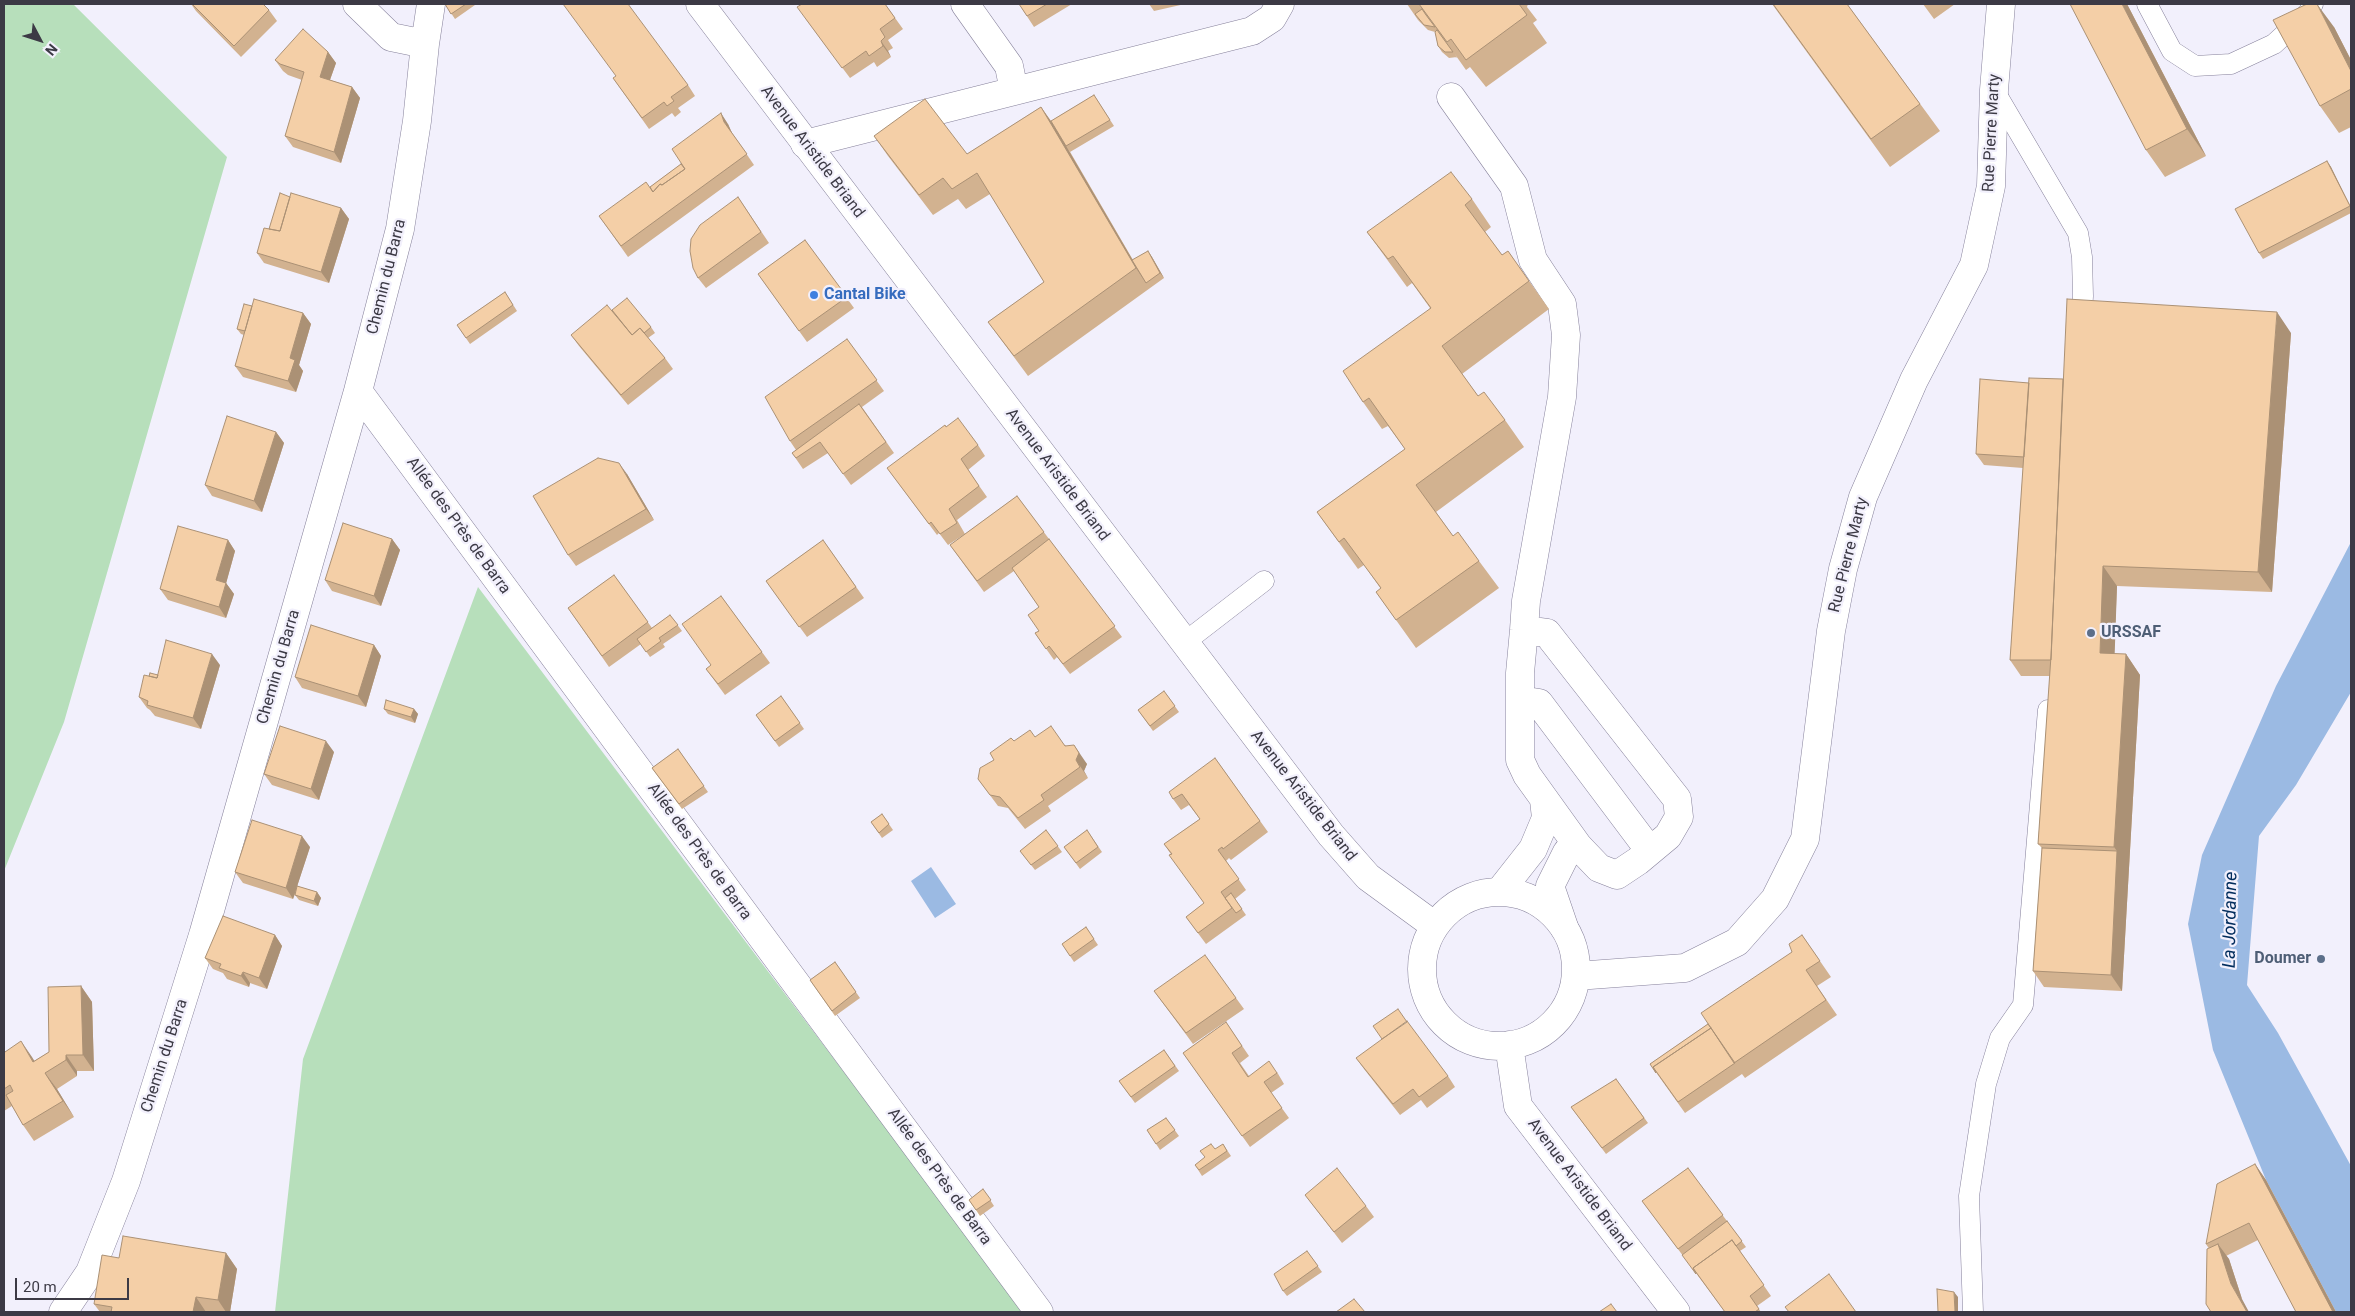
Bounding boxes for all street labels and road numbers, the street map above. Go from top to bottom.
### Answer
street label: Rue Pierre Marty [1979,74,2005,192]
street label: Avenue Aristide Briand [756,82,868,222]
street label: Chemin du Barra [363,217,411,337]
street label: Avenue Aristide Briand [1001,405,1113,545]
street label: Allée des Près de Barra [402,454,514,598]
street label: Rue Pierre Marty [1825,495,1873,615]
street label: Chemin du Barra [253,608,305,726]
street label: Avenue Aristide Briand [1246,727,1360,865]
street label: Allée des Près de Barra [643,780,755,924]
street label: Chemin du Barra [138,997,192,1115]
street label: Allée des Près de Barra [883,1105,995,1249]
street label: Avenue Aristide Briand [1523,1115,1635,1255]

